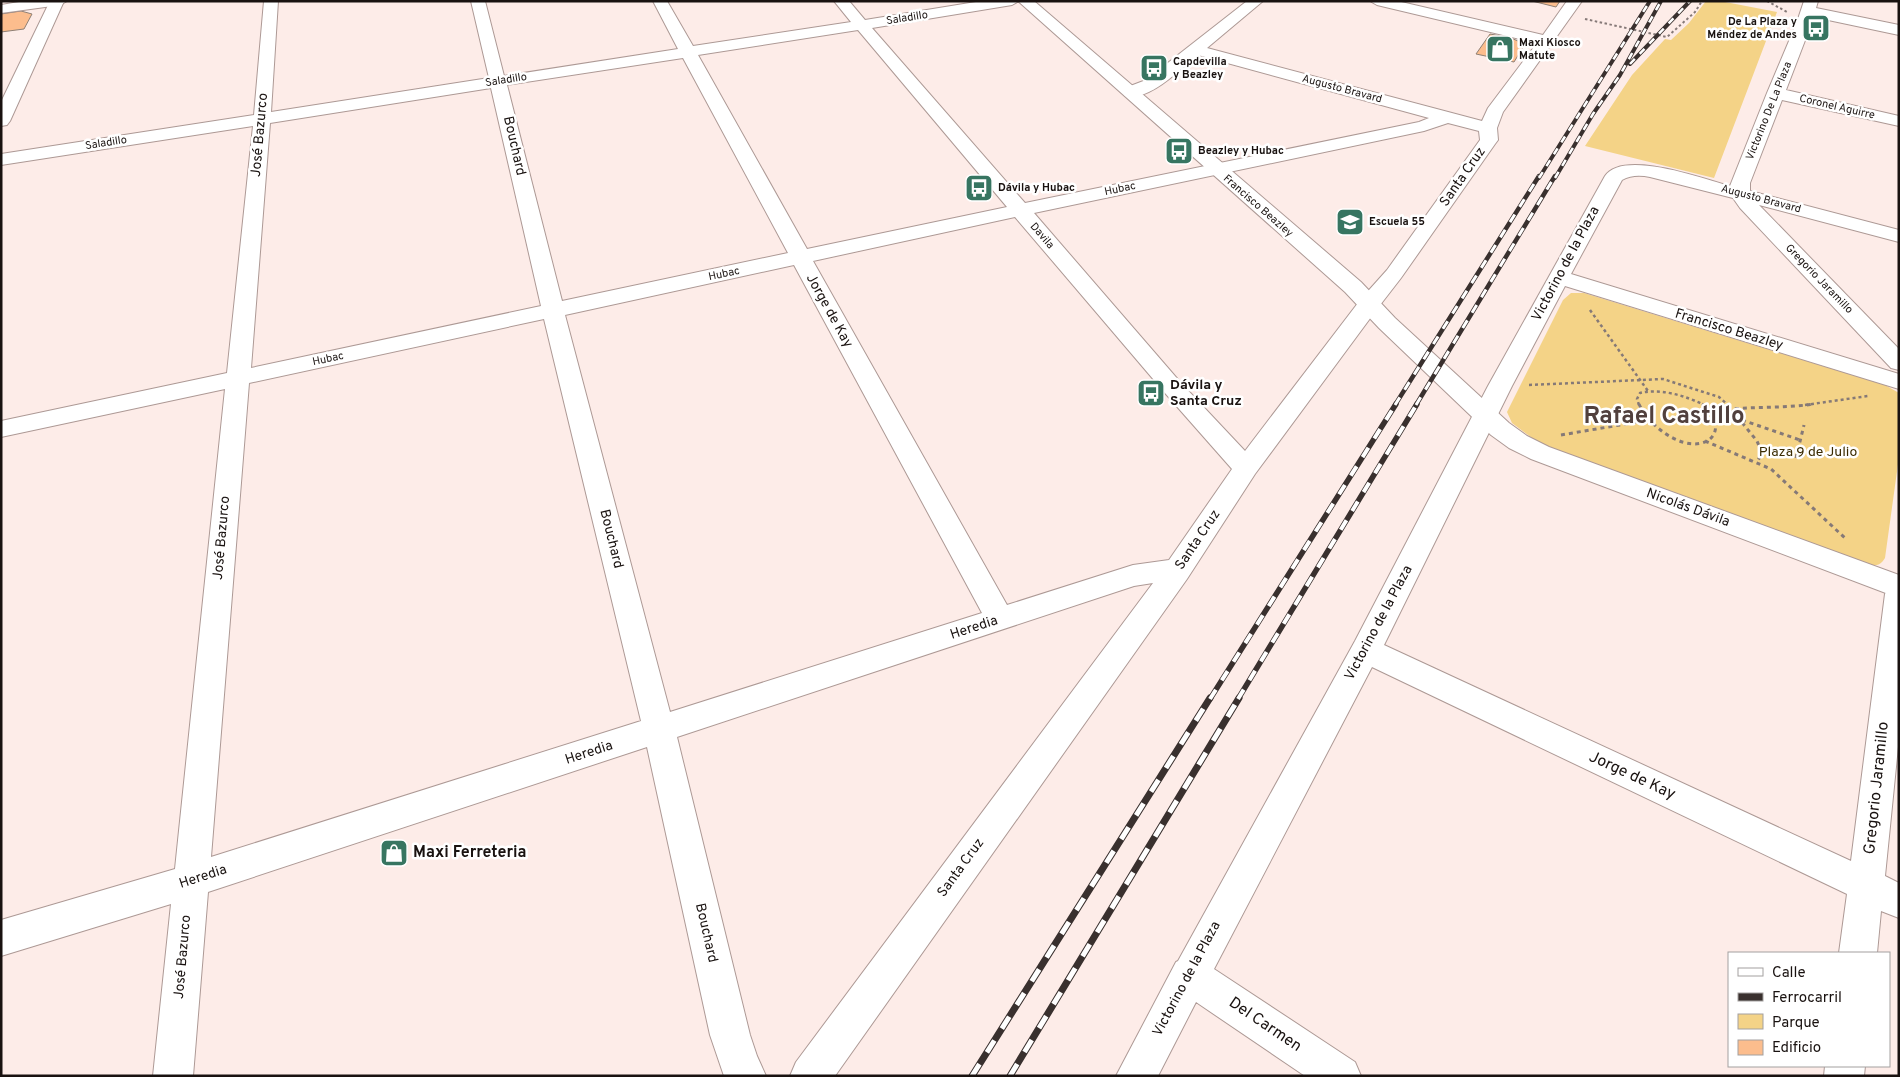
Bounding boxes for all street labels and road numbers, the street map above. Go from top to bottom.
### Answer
street label: Saladillo [885,8,929,28]
street label: Victorino De La Plaza [1743,60,1795,162]
street label: Saladillo [484,70,528,90]
street label: Augusto Bravard [1300,72,1384,106]
street label: Coronel Aguirre [1798,91,1876,123]
street label: José Bazurco [248,92,272,178]
street label: Bouchard [499,115,529,177]
street label: Saladillo [84,133,128,153]
street label: Santa Cruz [1436,144,1490,210]
street label: Francisco Beazley [1220,172,1296,240]
street label: Hubac [1103,179,1137,199]
street label: Augusto Bravard [1719,182,1803,216]
street label: Victorino de la Plaza [1528,204,1604,324]
street label: Davila [1027,220,1057,252]
street label: Gregorio Jaramillo [1782,241,1856,317]
street label: Hubac [707,264,741,284]
street label: Jorge de Kay [802,271,856,351]
street label: Francisco Beazley [1673,305,1785,355]
street label: Hubac [311,349,345,369]
street label: Nicolás Dávila [1644,485,1732,531]
street label: José Bazurco [210,495,234,581]
street label: Santa Cruz [1172,507,1224,573]
street label: Bouchard [595,508,627,570]
street label: Victorino de la Plaza [1341,563,1417,683]
street label: Heredia [948,612,1000,644]
street label: Gregorio Jaramillo [1860,721,1894,855]
street label: Heredia [563,737,615,769]
street label: Jorge de Kay [1586,747,1678,805]
street label: Santa Cruz [934,835,988,901]
street label: Heredia [177,861,229,893]
street label: Bouchard [691,902,721,964]
street label: José Bazurco [171,914,195,1000]
street label: Victorino de la Plaza [1149,919,1225,1039]
street label: Del Carmen [1225,993,1305,1057]

